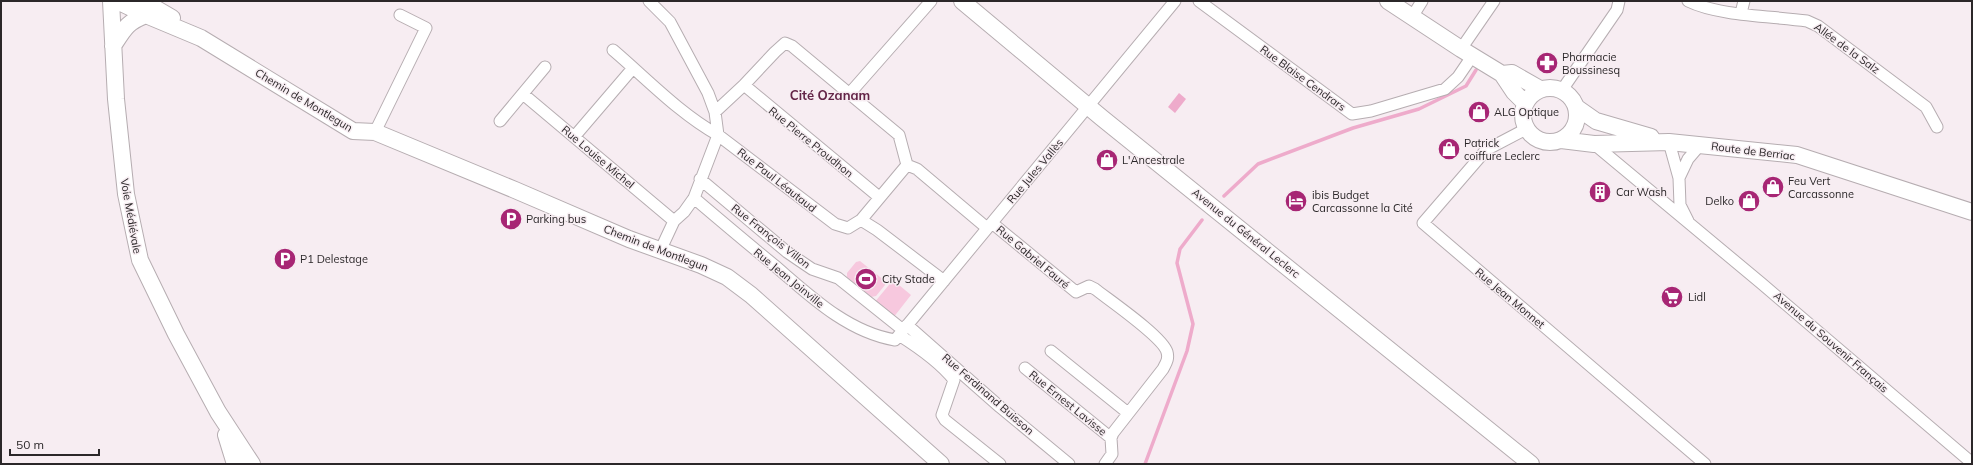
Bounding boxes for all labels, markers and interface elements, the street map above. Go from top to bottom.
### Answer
street label: Allée de la Salz [1812,20,1883,77]
street label: Rue Blaise Cendrars [1257,42,1349,114]
pharmacy icon: Pharmacie Boussinesq [1534,50,1560,76]
place label: Pharmacie Boussinesq [1562,50,1620,77]
street label: Chemin de Montlegun [253,65,355,135]
district label: Cité Ozanam [790,87,870,103]
shop icon: ALG Optique [1466,99,1492,125]
street label: Rue Pierre Proudhon [766,104,856,180]
place label: ALG Optique [1494,105,1559,119]
street label: Rue Louise Michel [559,122,637,192]
street label: Rue Jules Vallès [1004,136,1066,206]
shop icon: Patrick coiffure Leclerc [1436,136,1462,162]
place label: Patrick coiffure Leclerc [1464,136,1541,163]
street label: Route de Berriac [1710,139,1796,163]
street label: Rue Paul Léautaud [735,145,819,215]
shop icon: L'Ancestrale [1094,147,1120,173]
place label: L'Ancestrale [1122,153,1185,167]
shop icon: Feu Vert Carcassonne [1760,174,1786,200]
place label: Feu Vert Carcassonne [1788,174,1854,201]
street label: Voie Médiévale [117,177,145,255]
building icon: Car Wash [1587,179,1613,205]
street label: Avenue du Général Leclerc [1189,185,1303,281]
place label: Car Wash [1616,185,1667,199]
hotel icon: ibis Budget Carcassonne la Cité [1283,188,1309,214]
place label: ibis Budget Carcassonne la Cité [1312,188,1413,215]
shop icon: Delko [1736,188,1762,214]
place label: Delko [1705,194,1734,208]
street label: Rue François Villon [729,201,813,271]
parking icon: Parking bus [498,206,524,232]
place label: Parking bus [526,212,586,226]
street label: Chemin de Montlegun [602,222,710,274]
street label: Rue Gabriel Fauré [994,222,1072,292]
street label: Rue Jean Joinville [751,245,827,311]
parking icon: P1 Delestage [272,246,298,272]
place label: P1 Delestage [300,252,368,266]
street label: Rue Jean Monnet [1472,265,1548,331]
sports icon: City Stade [853,266,879,292]
place label: City Stade [882,272,935,286]
supermarket icon: Lidl [1659,284,1685,310]
street label: Avenue du Souvenir Français [1771,288,1891,396]
place label: Lidl [1688,290,1706,304]
street label: Rue Ferdinand Buisson [939,350,1037,438]
street label: Rue Ernest Lavisse [1026,367,1110,439]
scale bar [10,431,99,457]
text: 50 m [16,437,44,452]

